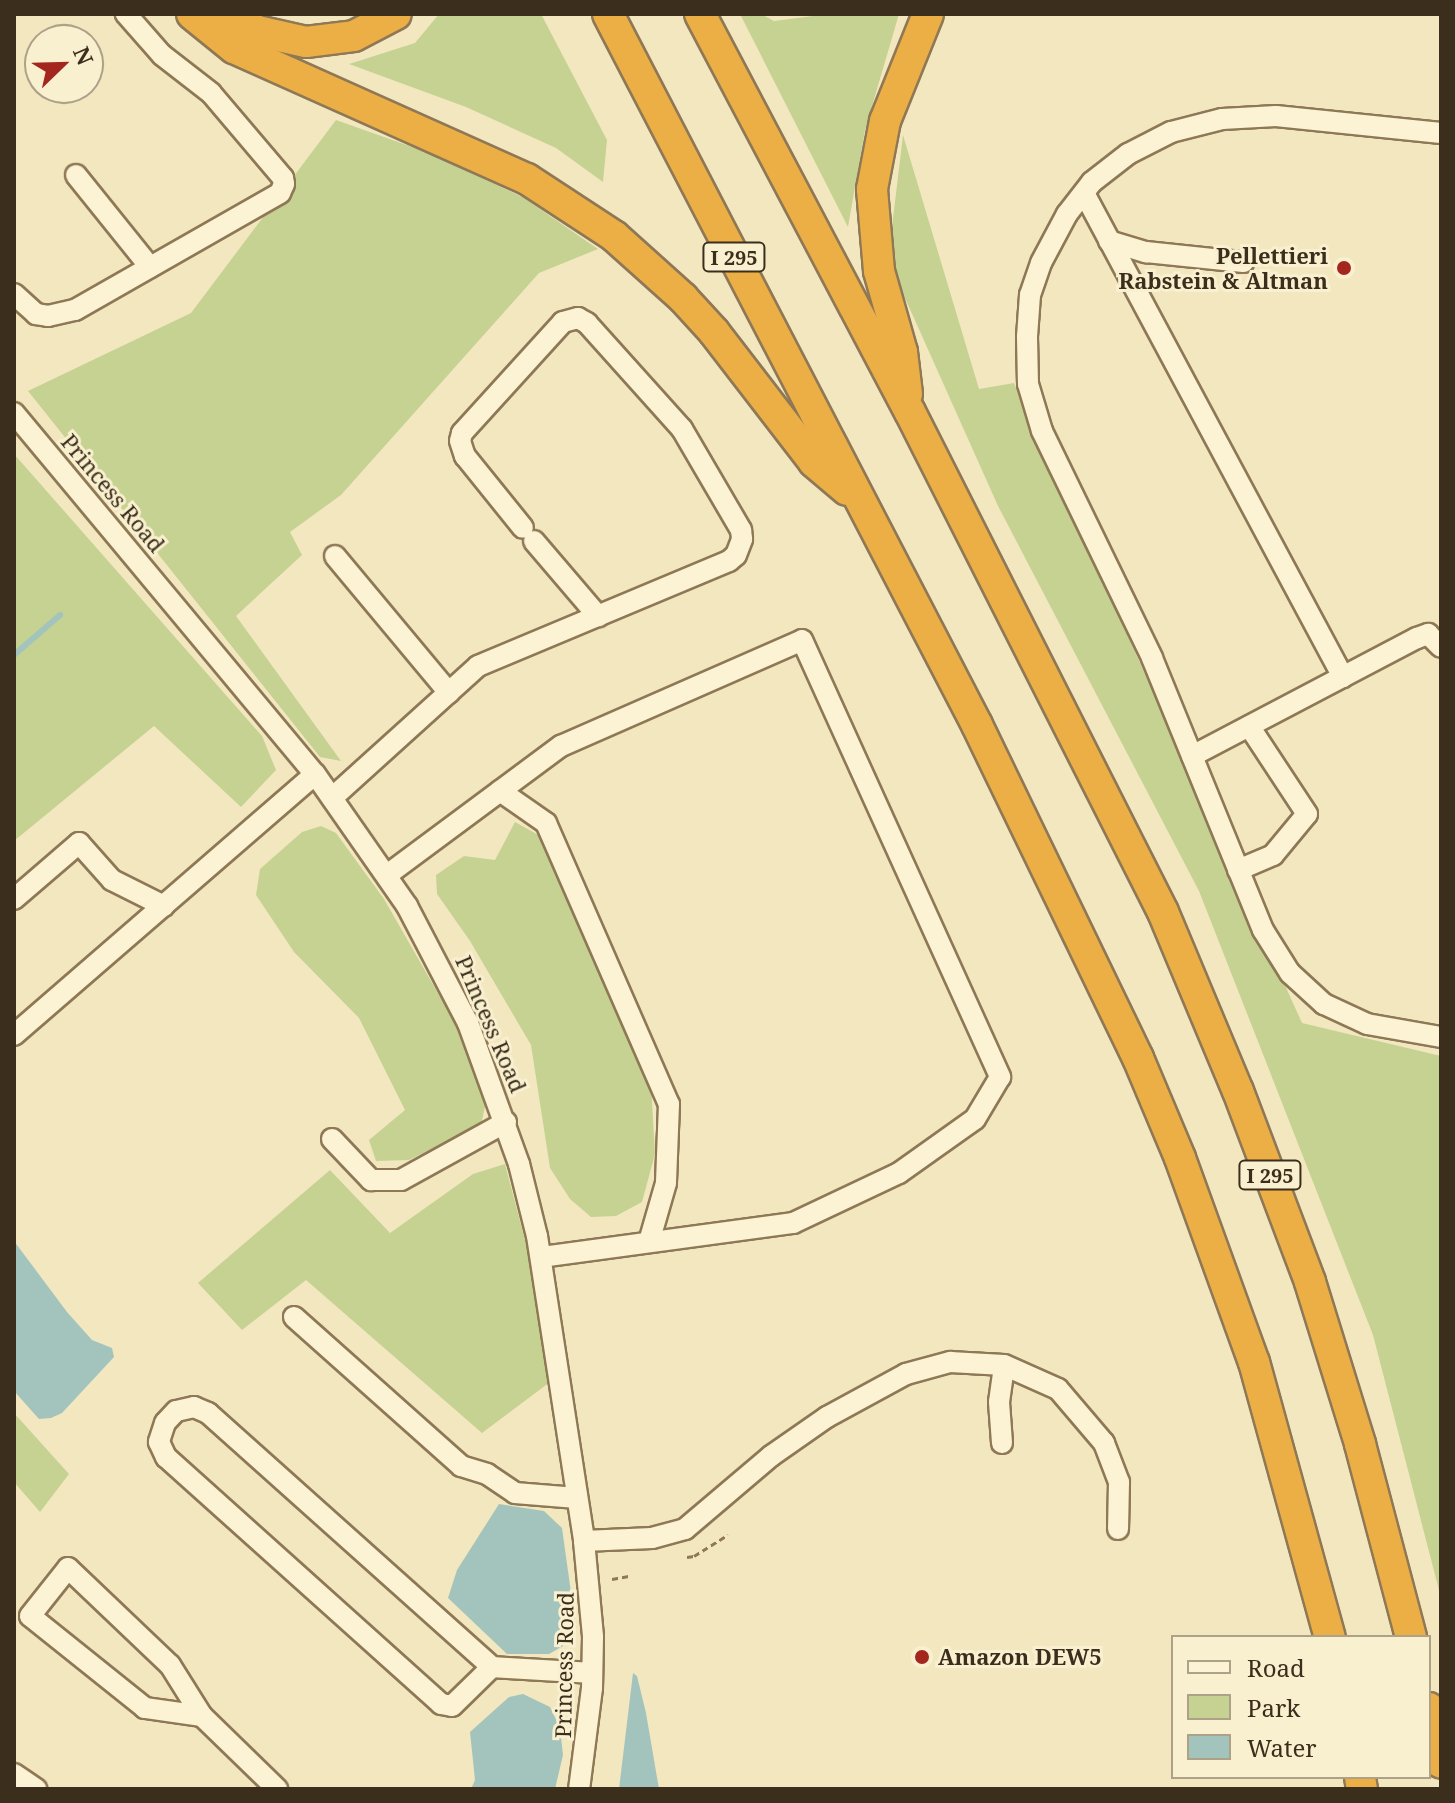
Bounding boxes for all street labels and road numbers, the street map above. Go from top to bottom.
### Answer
road number: I 295 [702,241,766,273]
street label: Princess Road [56,429,170,557]
street label: Princess Road [450,952,532,1096]
road number: I 295 [1238,1159,1302,1191]
street label: Princess Road [550,1592,578,1738]

